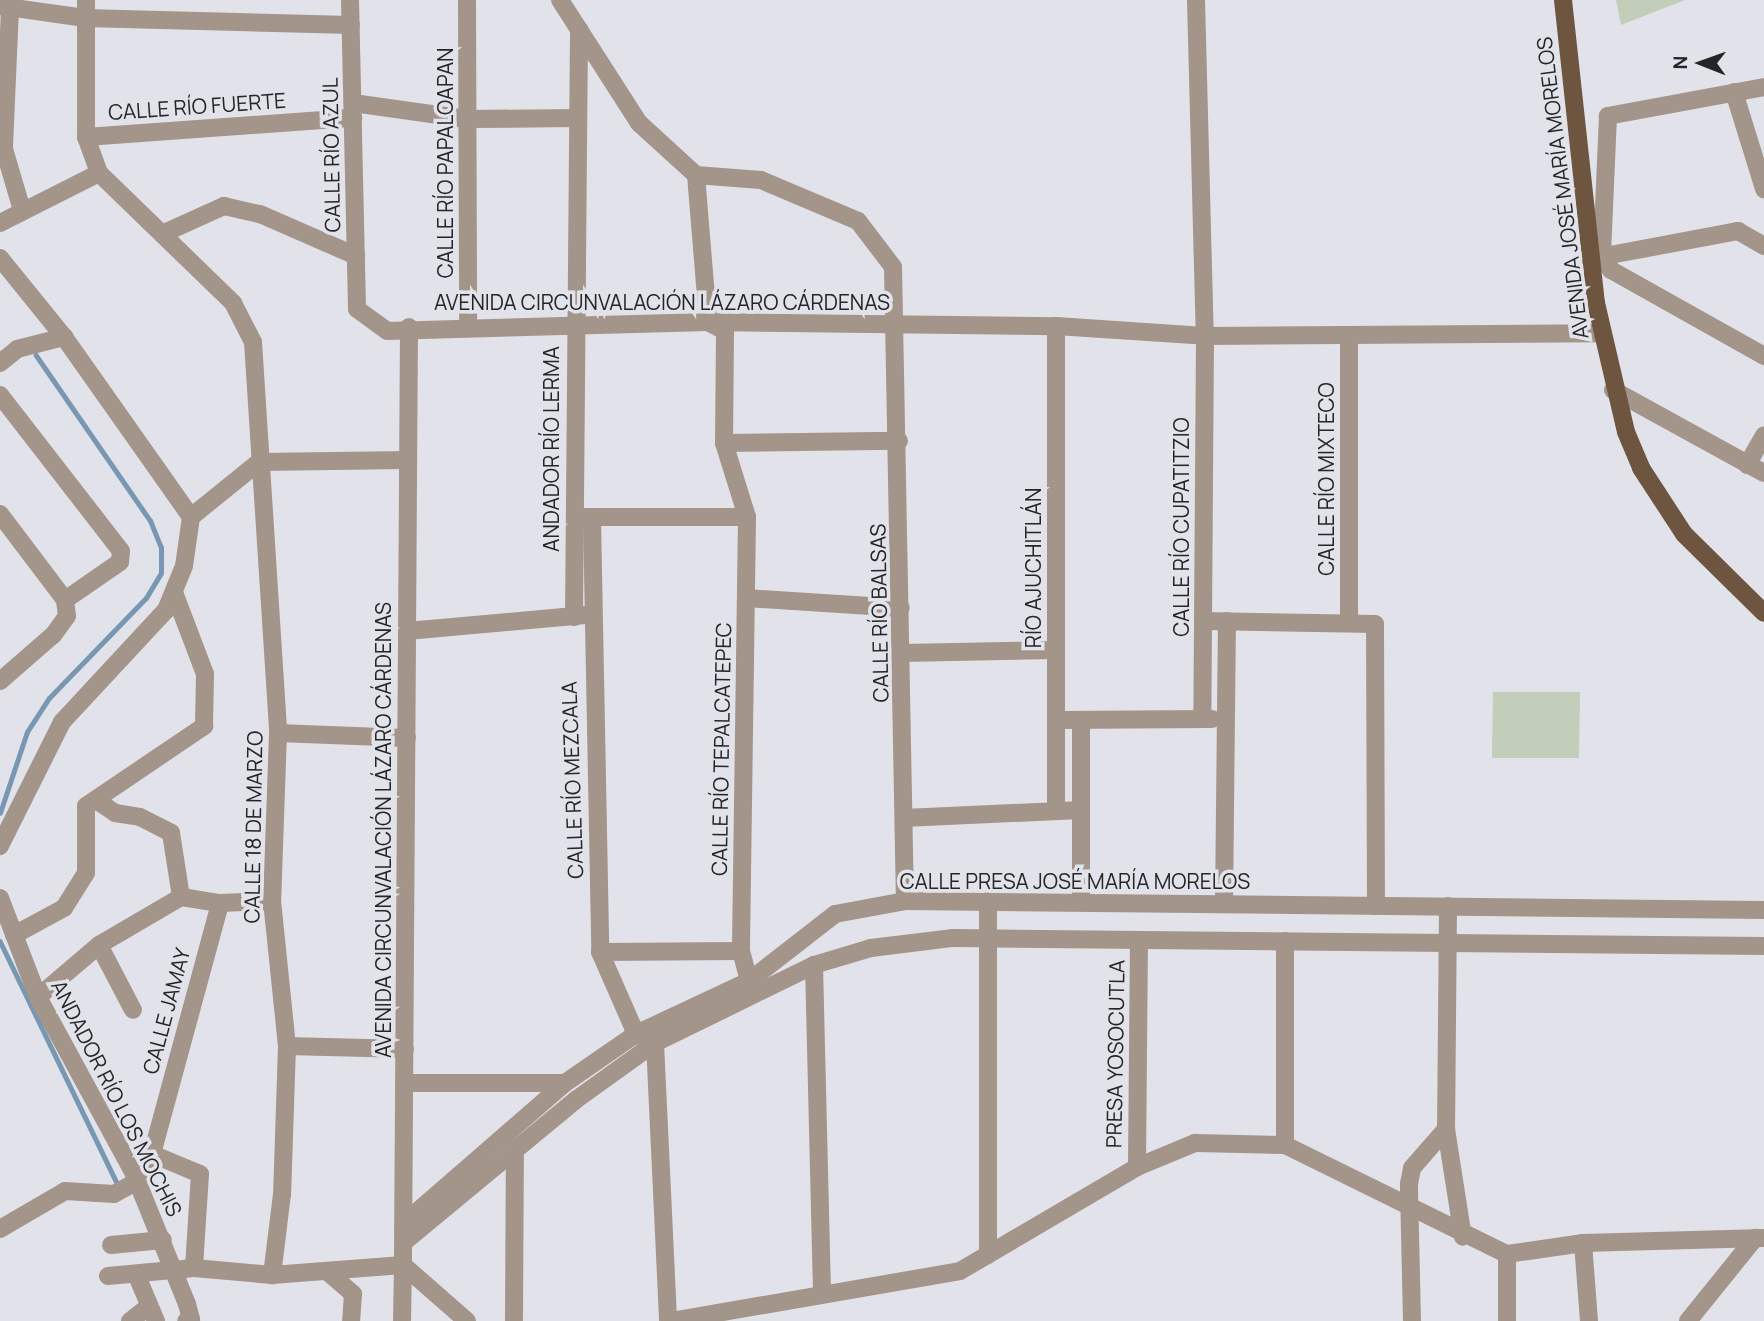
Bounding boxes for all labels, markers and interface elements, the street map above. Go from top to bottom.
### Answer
north arrow [1666,28,1736,98]
street label: AVENIDA JOSÉ MARÍA MORELOS [1531,36,1593,340]
street label: CALLE RÍO PAPALOAPAN [432,48,458,278]
text: N [1667,56,1693,70]
street label: CALLE RÍO AZUL [317,77,345,233]
street label: CALLE RÍO FUERTE [107,87,287,125]
street label: AVENIDA CIRCUNVALACIÓN LÁZARO CÁRDENAS [434,289,890,315]
street label: ANDADOR RÍO LERMA [538,346,564,552]
street label: CALLE RÍO MIXTECO [1313,382,1339,576]
street label: CALLE RÍO CUPATITZIO [1168,417,1194,637]
street label: RÍO AJUCHITLÁN [1020,488,1046,648]
street label: CALLE RÍO BALSAS [865,523,893,703]
street label: AVENIDA CIRCUNVALACIÓN LÁZARO CÁRDENAS [370,602,396,1058]
street label: CALLE RÍO TEPALCATEPEC [706,622,736,876]
street label: CALLE RÍO MEZCALA [556,681,588,879]
street label: CALLE 18 DE MARZO [239,730,267,924]
street label: CALLE PRESA JOSÉ MARÍA MORELOS [900,868,1250,894]
street label: CALLE JAMAY [137,945,195,1077]
street label: PRESA YOSOCUTLA [1101,960,1129,1148]
street label: ANDADOR RÍO LOS MOCHIS [46,976,188,1220]

